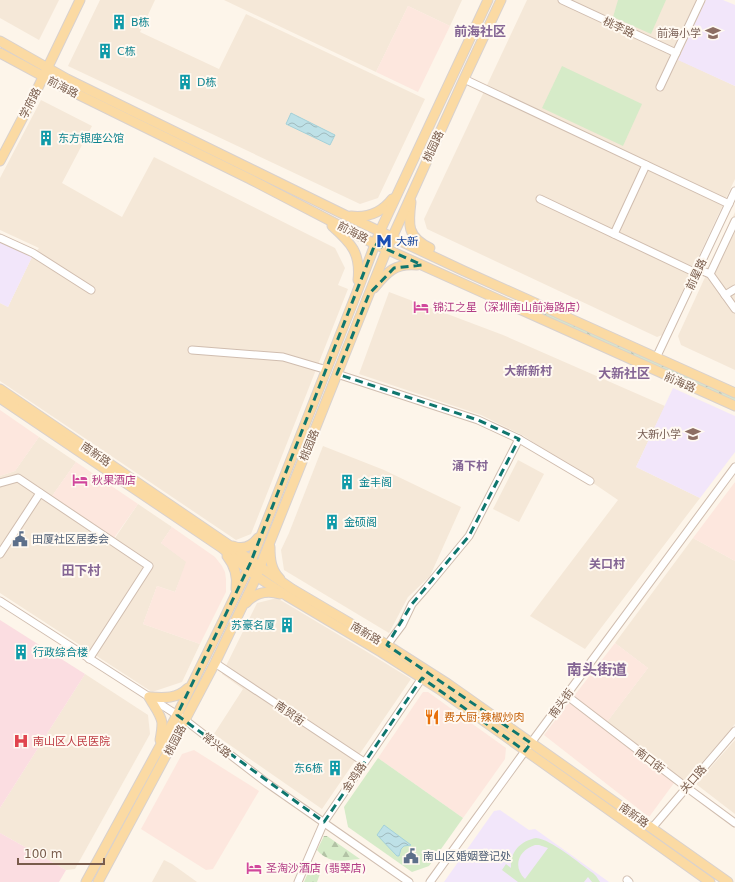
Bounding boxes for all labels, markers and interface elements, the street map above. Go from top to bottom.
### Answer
building icon: B栋 [110,13,128,31]
street label: 桃李路 [601,15,636,40]
place label: B栋 [131,16,150,29]
district label: 前海社区 [454,24,506,39]
school or university icon: 前海小学 [704,24,722,42]
place label: 前海小学 [657,27,701,40]
building icon: C栋 [96,42,114,60]
place label: C栋 [117,45,136,58]
building icon: D栋 [176,73,194,91]
street label: 前海路 [45,74,80,101]
place label: D栋 [197,76,216,89]
street label: 学府路 [17,86,44,121]
building icon: 东方银座公馆 [37,129,55,147]
street label: 桃园路 [421,129,446,164]
place label: 东方银座公馆 [58,132,124,145]
street label: 前海路 [335,219,370,246]
metro station icon: 大新 [375,232,393,250]
place label: 大新 [396,235,418,248]
street label: 前星路 [684,257,709,292]
hotel icon: 锦江之星（深圳南山前海路店） [412,298,430,316]
place label: 锦江之星（深圳南山前海路店） [433,301,587,314]
district label: 大新新村 [504,364,552,378]
district label: 大新社区 [598,366,650,381]
street label: 前海路 [662,370,698,395]
school or university icon: 大新小学 [684,425,702,443]
street label: 桃园路 [297,427,322,463]
place label: 大新小学 [637,428,681,441]
street label: 南新路 [78,440,113,469]
district label: 涌下村 [452,459,488,473]
hotel icon: 秋果酒店 [71,471,89,489]
building icon: 金丰阁 [338,473,356,491]
place label: 秋果酒店 [92,474,136,487]
place label: 金丰阁 [359,476,392,489]
building icon: 金硕阁 [323,513,341,531]
place label: 金硕阁 [344,516,377,529]
public building icon: 田厦社区居委会 [11,530,29,548]
place label: 田厦社区居委会 [32,533,109,546]
district label: 关口村 [589,557,625,571]
district label: 田下村 [61,563,101,578]
building icon: 苏豪名厦 [278,616,296,634]
place label: 苏豪名厦 [231,619,275,632]
street label: 南新路 [348,620,383,647]
building icon: 行政综合楼 [12,643,30,661]
place label: 行政综合楼 [33,646,88,659]
district label: 南头街道 [567,661,627,679]
street label: 南头街 [546,686,576,720]
street label: 南贸街 [272,699,307,728]
restaurant icon: 费大厨·辣椒炒肉 [423,708,441,726]
place label: 费大厨·辣椒炒肉 [444,711,525,724]
street label: 桃园路 [162,723,189,758]
street label: 常兴路 [200,730,234,761]
hospital icon: 南山区人民医院 [12,732,30,750]
place label: 南山区人民医院 [33,735,110,748]
street label: 南口街 [633,745,667,776]
building icon: 东6栋 [326,759,344,777]
street label: 金鸡路 [340,760,369,795]
place label: 东6栋 [294,762,323,775]
street label: 关口路 [678,763,709,796]
street label: 南新路 [616,801,651,830]
scale bar [18,840,104,866]
text: 100 m [24,847,62,861]
public building icon: 南山区婚姻登记处 [402,847,420,865]
place label: 南山区婚姻登记处 [423,850,511,863]
hotel icon: 圣淘沙酒店 (翡翠店) [245,859,263,877]
place label: 圣淘沙酒店 (翡翠店) [266,862,366,875]

